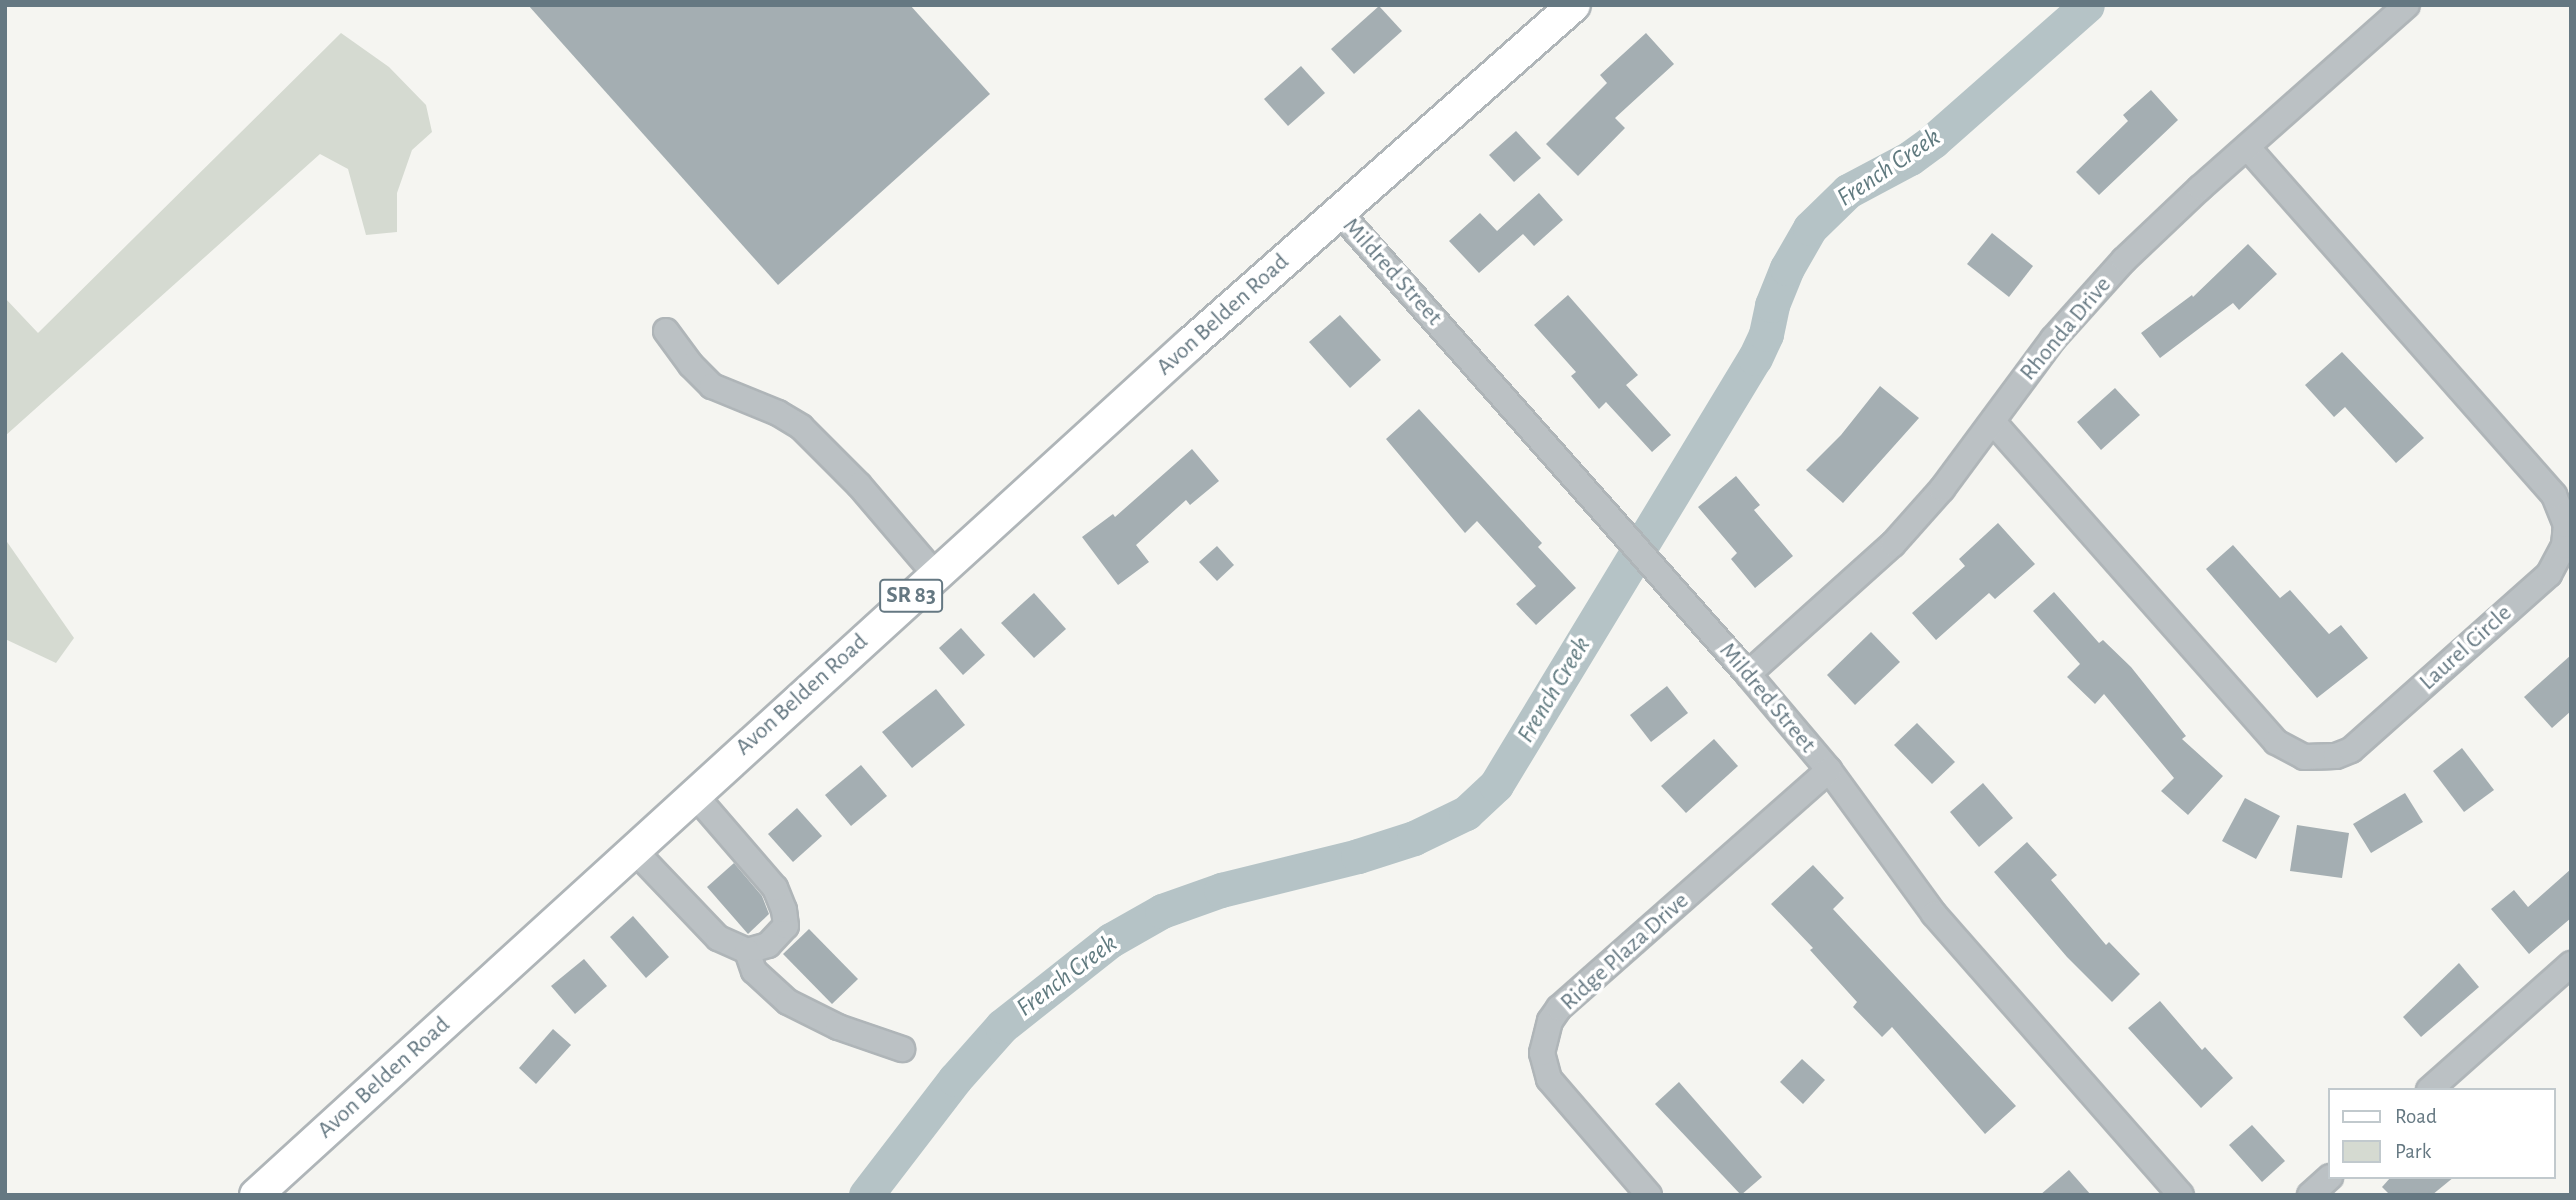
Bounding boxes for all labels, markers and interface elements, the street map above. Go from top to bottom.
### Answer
water label: French Creek [1831,122,1947,214]
street label: Mildred Street [1336,212,1448,332]
street label: Avon Belden Road [1151,248,1295,382]
street label: Rhonda Drive [2014,271,2118,387]
road number: SR 83 [878,576,944,616]
street label: Laurel Circle [2414,599,2518,697]
street label: Avon Belden Road [730,628,874,762]
water label: French Creek [1510,631,1598,749]
street label: Mildred Street [1713,637,1821,759]
street label: Ridge Plaza Drive [1555,887,1695,1017]
water label: French Creek [1011,928,1123,1024]
street label: Avon Belden Road [312,1011,456,1145]
legend [2328,1088,2555,1179]
text: Road [2395,1106,2437,1127]
text: Park [2395,1141,2431,1162]

